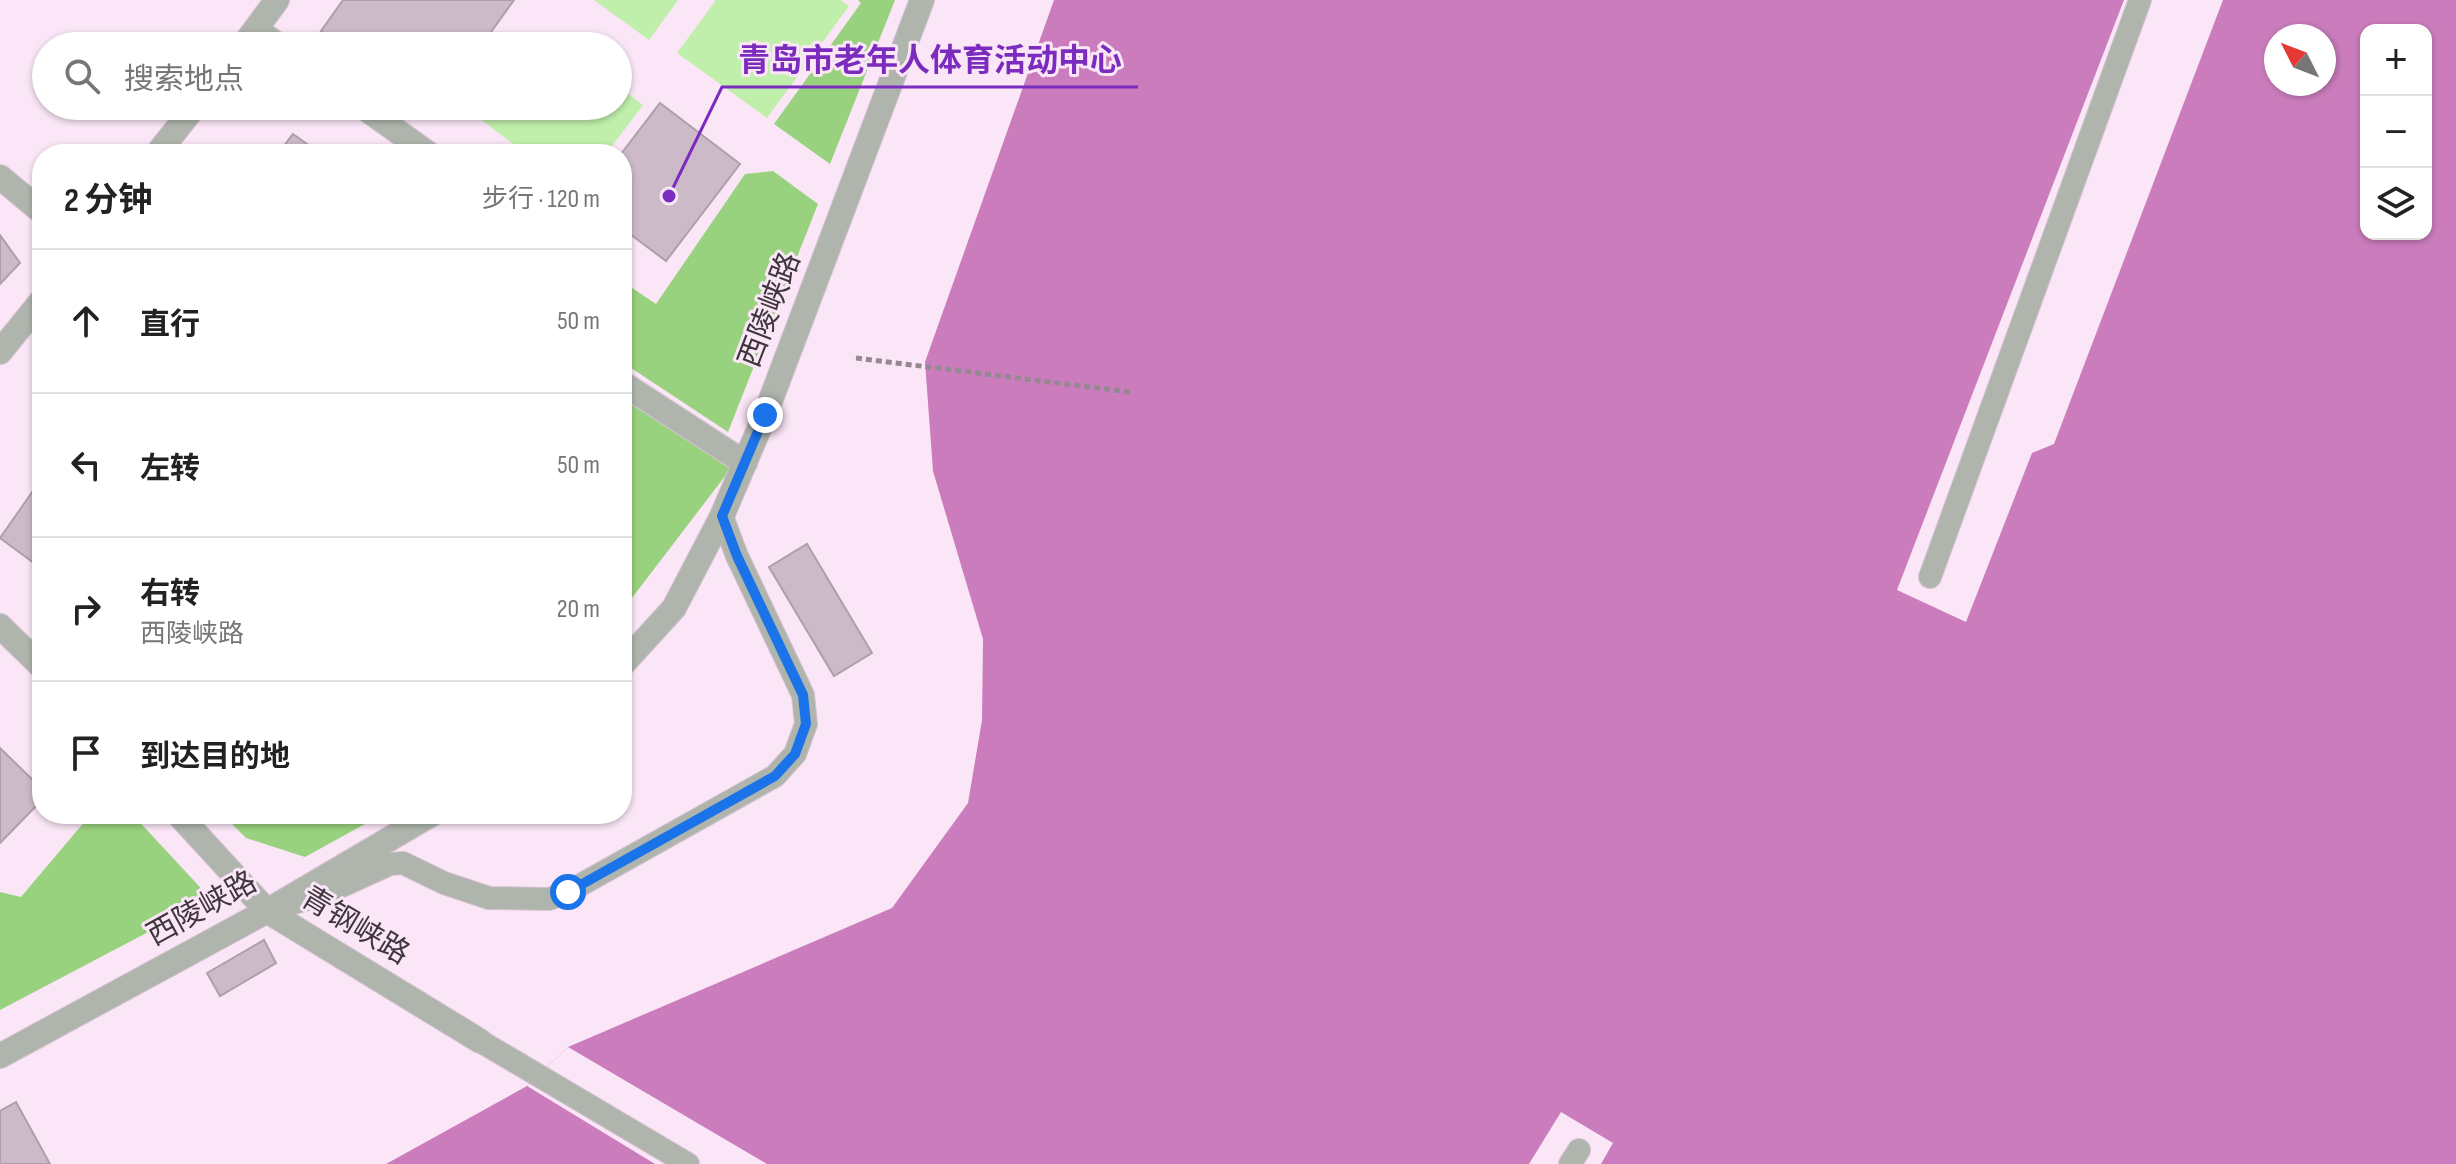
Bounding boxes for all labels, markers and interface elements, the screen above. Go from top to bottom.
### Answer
north arrow [2264,24,2336,96]
map controls [2360,24,2432,240]
button: + [2360,24,2432,96]
callout: 青岛市老年人体育活动中心 [722,31,1138,87]
search box [32,32,632,120]
text: 青岛市老年人体育活动中心 [738,42,1122,81]
icon: search [60,54,104,98]
text: 搜索地点 [124,62,244,98]
button: − [2360,96,2432,168]
button: layers [2360,168,2432,240]
text: 2 分钟 [64,180,152,221]
text: 步行 · 120 m [482,184,600,215]
street label: 西陵峡路 [732,248,808,372]
icon: ahead [64,299,108,343]
text: 50 m [557,306,600,337]
text: 直行 [140,307,200,343]
route end [747,397,783,433]
icon: left [64,443,108,487]
text: 50 m [557,450,600,481]
text: 左转 [140,451,200,487]
text: 右转 [140,576,200,612]
icon: right [64,587,108,631]
text: 20 m [557,594,600,625]
text: 西陵峡路 [140,619,244,650]
icon: arrive [64,731,108,775]
text: 到达目的地 [140,739,290,775]
street label: 西陵峡路 [141,864,263,954]
route start [550,874,586,910]
street label: 青钢峡路 [294,880,416,972]

